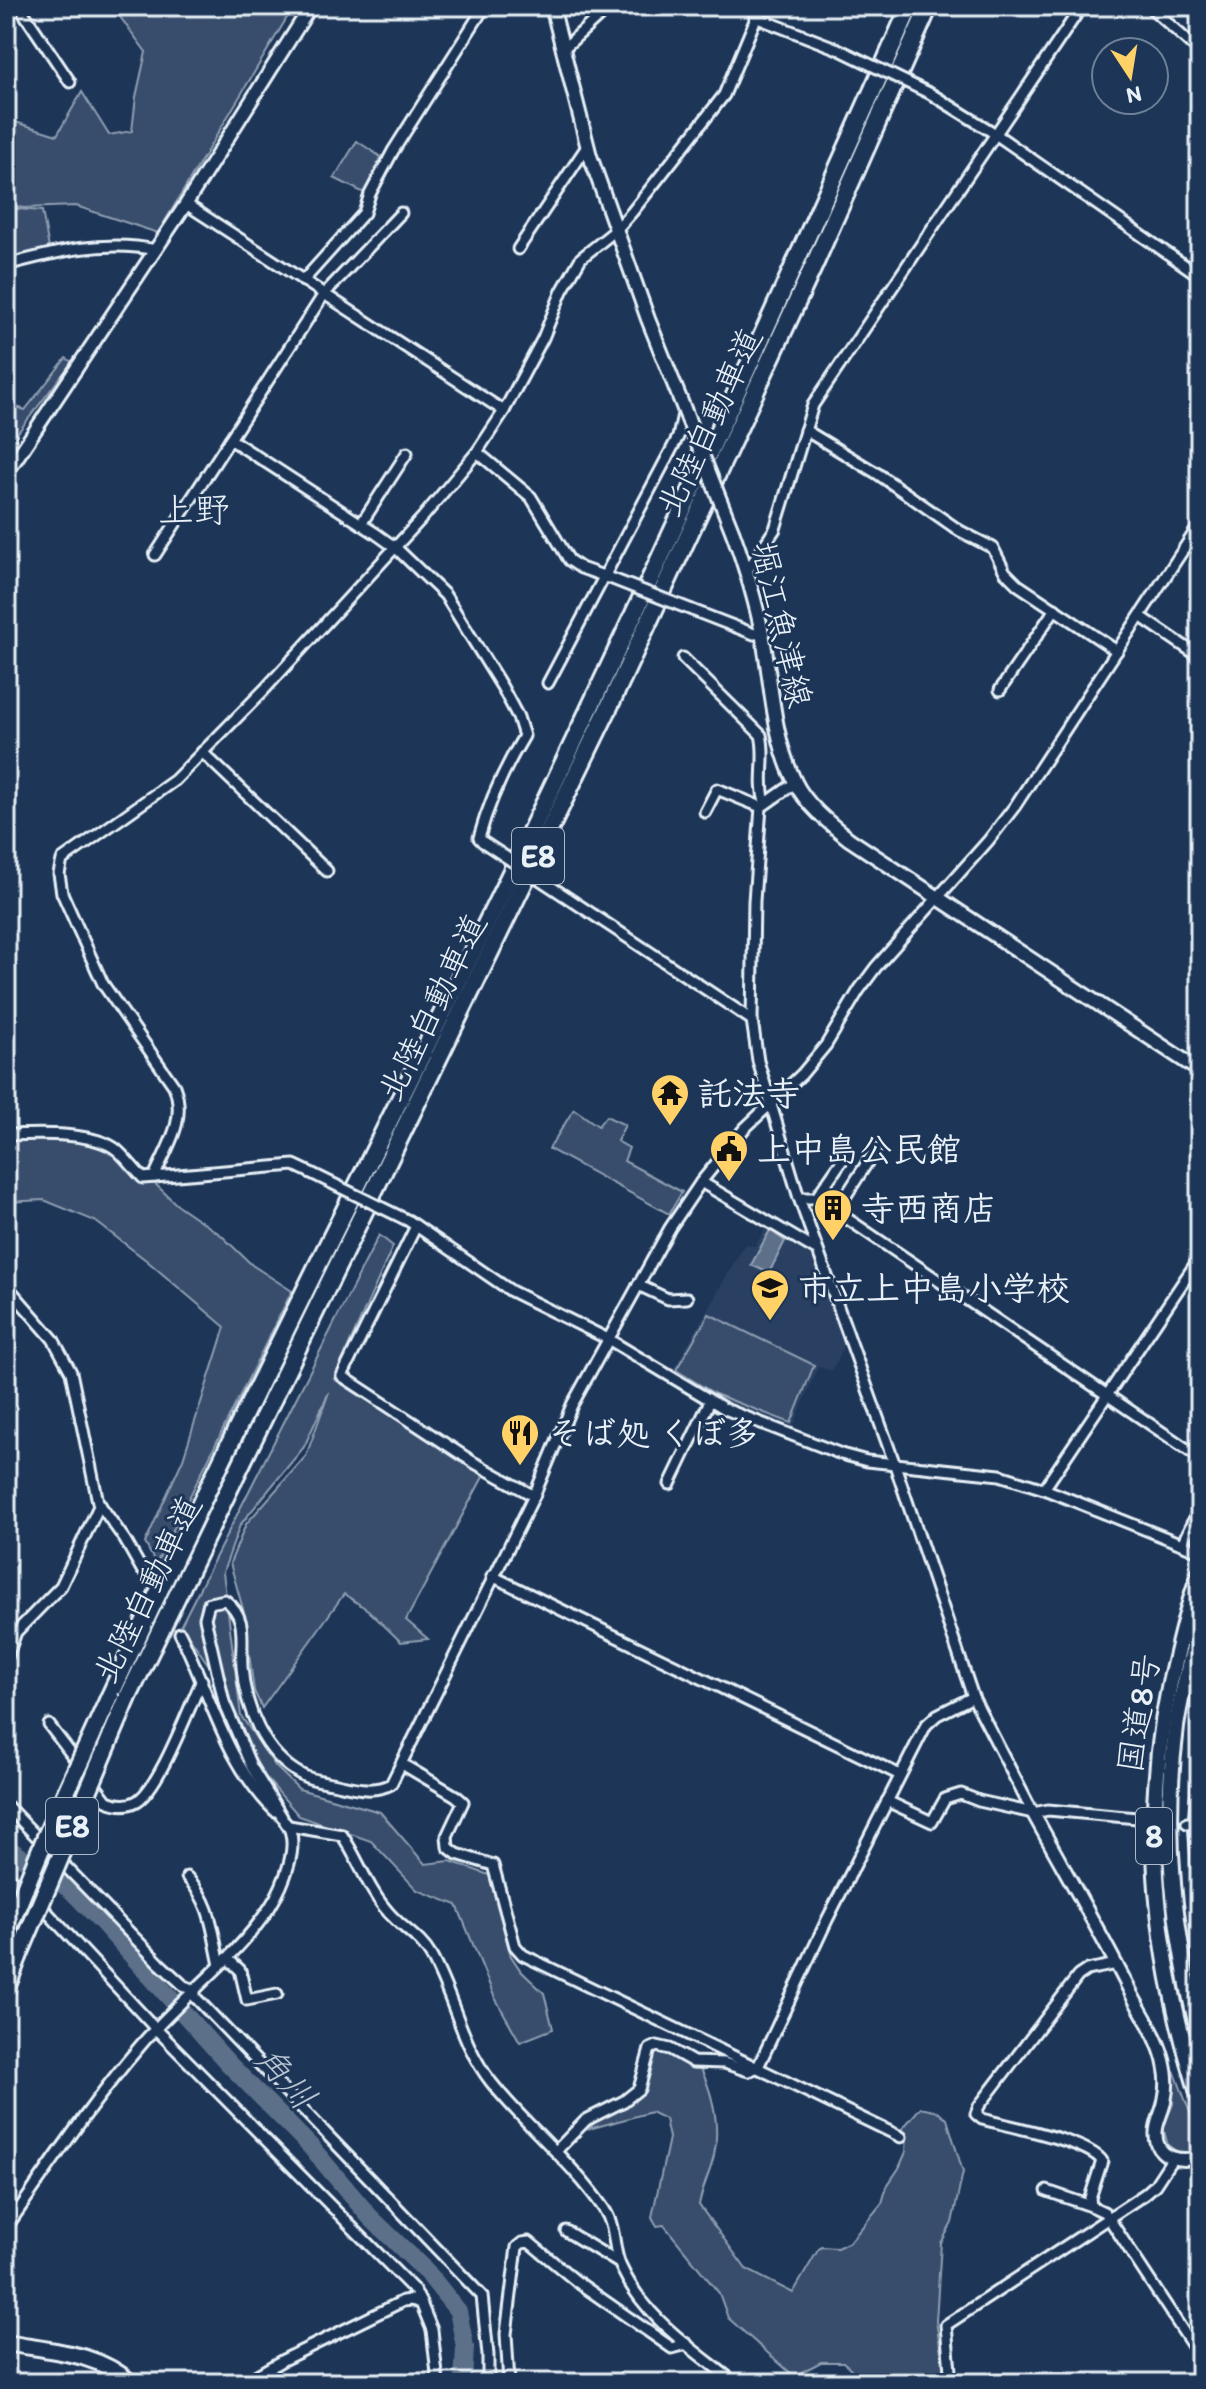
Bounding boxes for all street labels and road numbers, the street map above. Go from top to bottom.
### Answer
street label: 北陸自動車道 [648,321,771,523]
street label: 堀江魚津線 [742,537,821,712]
road number: E8 [512,828,564,884]
street label: 北陸自動車道 [369,907,496,1108]
street label: 北陸自動車道 [84,1489,211,1690]
street label: 国道8号 [1109,1650,1168,1776]
road number: E8 [46,1798,98,1854]
road number: 8 [1136,1808,1172,1864]

